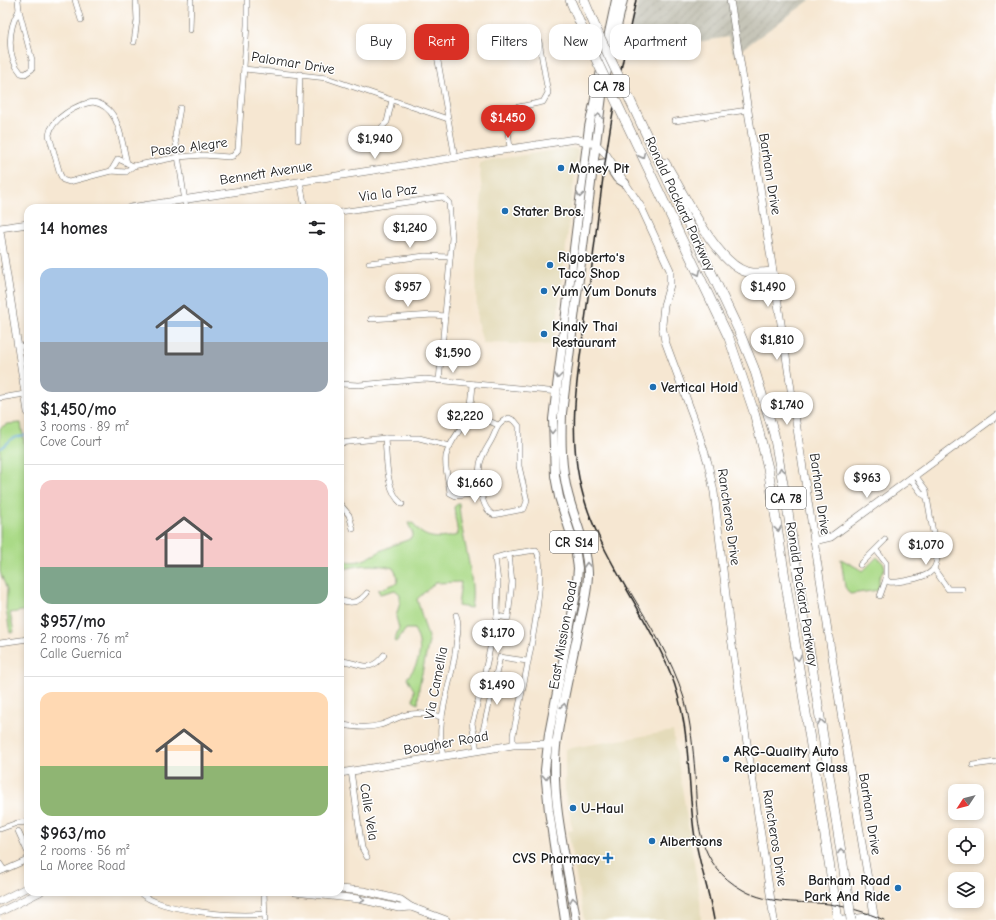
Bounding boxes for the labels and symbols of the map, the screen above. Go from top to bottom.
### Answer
street label: Palomar Drive [250,48,336,78]
road number: CA 78 [589,75,629,97]
pin: $1,450 [475,105,541,139]
one-way arrow [594,113,603,119]
pin: $1,940 [342,126,408,160]
street label: Barham Drive [755,132,785,216]
street label: Paseo Alegre [150,134,228,160]
street label: Ronald Packard Parkway [641,134,719,275]
one-way arrow [637,151,645,159]
street label: Bennett Avenue [218,157,314,189]
place label: Money Pit [569,160,630,177]
marker: Money Pit [556,163,566,173]
street label: Via la Paz [358,181,418,205]
one-way arrow [576,191,585,198]
place label: Stater Bros. [513,203,584,220]
marker: Stater Bros. [500,206,510,216]
pin: $1,240 [377,215,443,249]
place label: Rigoberto's Taco Shop [558,249,625,282]
marker: Rigoberto's Taco Shop [545,260,555,270]
one-way arrow [693,269,701,276]
pin: $957 [384,274,432,308]
pin: $1,490 [735,274,801,308]
place label: Yum Yum Donuts [552,283,656,300]
marker: Yum Yum Donuts [539,286,549,296]
place label: Kinaly Thai Restaurant [552,318,618,351]
pin: $1,810 [744,327,810,361]
marker: Kinaly Thai Restaurant [539,329,549,339]
pin: $1,590 [420,340,486,374]
one-way arrow [553,373,562,379]
place label: Vertical Hold [661,379,738,396]
marker: Vertical Hold [648,382,658,392]
pin: $1,740 [754,392,820,426]
pin: $2,220 [432,403,498,437]
one-way arrow [548,428,556,434]
street label: Barham Drive [806,452,834,536]
pin: $963 [843,465,891,499]
one-way arrow [777,466,786,473]
street label: Rancheros Drive [714,467,744,567]
pin: $1,660 [442,470,508,504]
road number: CA 78 [766,487,806,509]
street label: Ronald Packard Parkway [782,520,822,668]
one-way arrow [773,526,781,532]
road number: CR S14 [550,531,598,553]
pin: $1,070 [893,532,959,566]
one-way arrow [583,562,591,568]
street label: East Mission Road [545,579,581,691]
pin: $1,170 [465,620,531,654]
street label: Via Camellia [421,645,451,721]
one-way arrow [793,655,801,661]
pin: $1,490 [464,672,530,706]
one-way arrow [559,703,567,709]
one-way arrow [817,719,826,726]
street label: Bougher Road [402,727,490,759]
place label: ARG-Quality Auto Replacement Glass [734,743,848,776]
marker: ARG-Quality Auto Replacement Glass [721,754,731,764]
street label: Barham Drive [855,772,885,856]
one-way arrow [541,774,550,780]
street label: Calle Vela [356,782,382,842]
north arrow [948,784,984,820]
street label: Rancheros Drive [759,788,791,888]
place label: U-Haul [581,800,624,817]
marker: U-Haul [568,803,578,813]
place label: Albertsons [660,833,722,850]
marker: Albertsons [647,836,657,846]
one-way arrow [837,848,846,854]
place label: CVS Pharmacy [512,850,601,867]
marker: CVS Pharmacy [603,853,613,863]
place label: Barham Road Park And Ride [804,872,890,905]
marker: Barham Road Park And Ride [893,883,903,893]
one-way arrow [358,895,365,904]
one-way arrow [569,897,578,903]

